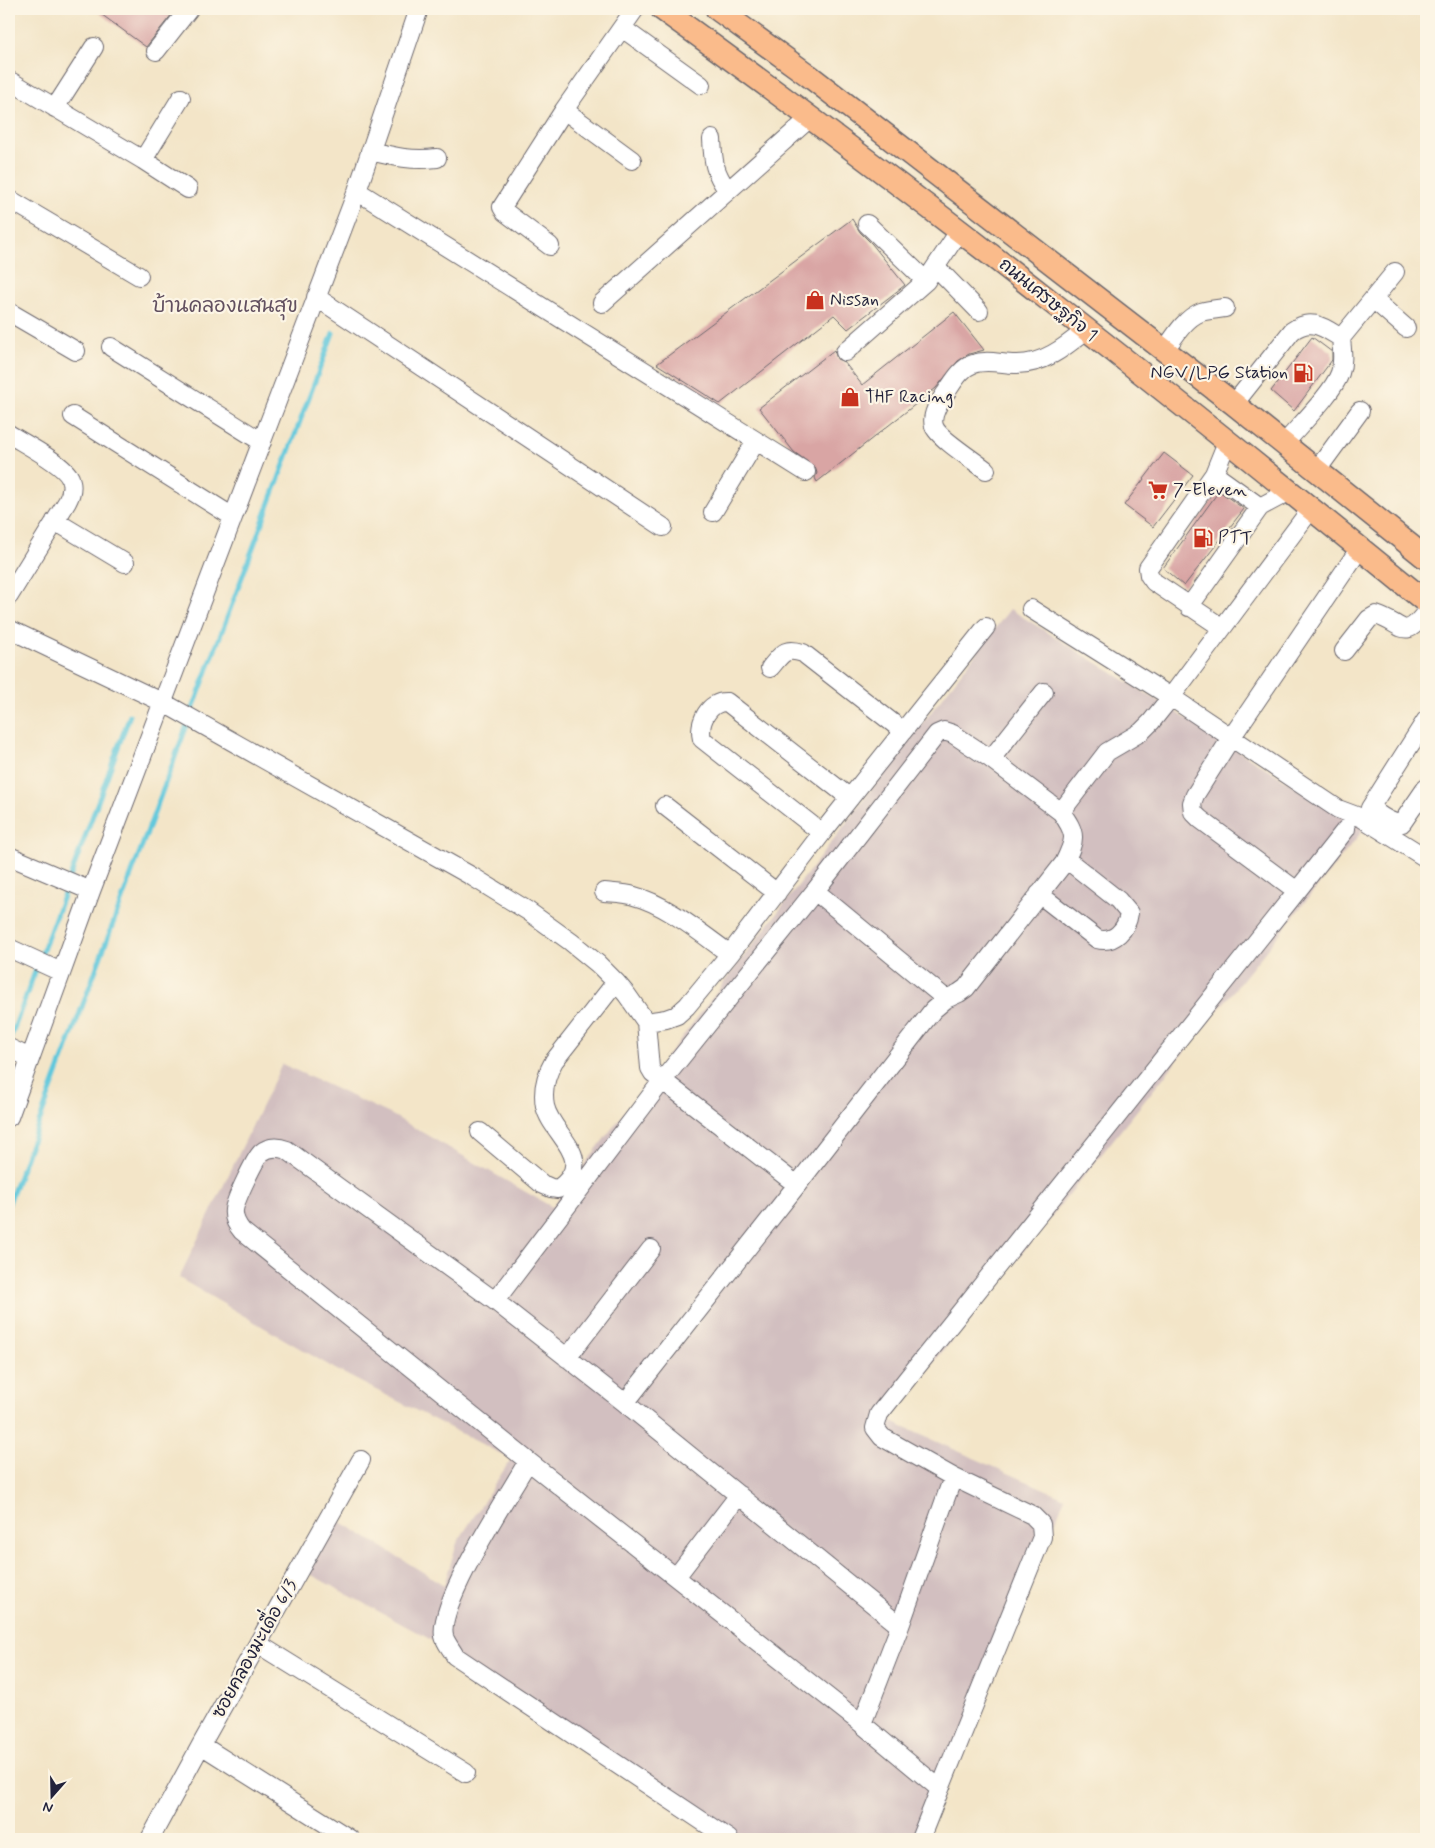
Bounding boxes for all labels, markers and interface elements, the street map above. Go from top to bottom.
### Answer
street label: ถนนเศรษฐกิจ 1 [994,253,1102,347]
place label: Nissan [830,288,879,312]
shop icon: Nissan [804,289,826,311]
district label: บ้านคลองแสนสุข [152,292,298,321]
place label: NGV/LPG Station [1151,361,1288,385]
fuel station icon: NGV/LPG Station [1292,362,1314,384]
place label: THF Racing [865,385,953,409]
shop icon: THF Racing [839,386,861,408]
place label: 7-Eleven [1173,478,1247,502]
supermarket icon: 7-Eleven [1147,479,1169,501]
place label: PTT [1218,526,1253,550]
fuel station icon: PTT [1192,527,1214,549]
street label: ซอยคลองมะเดื่อ 6/3 [201,1572,303,1723]
north arrow [28,1770,78,1820]
text: N [40,1797,55,1817]

